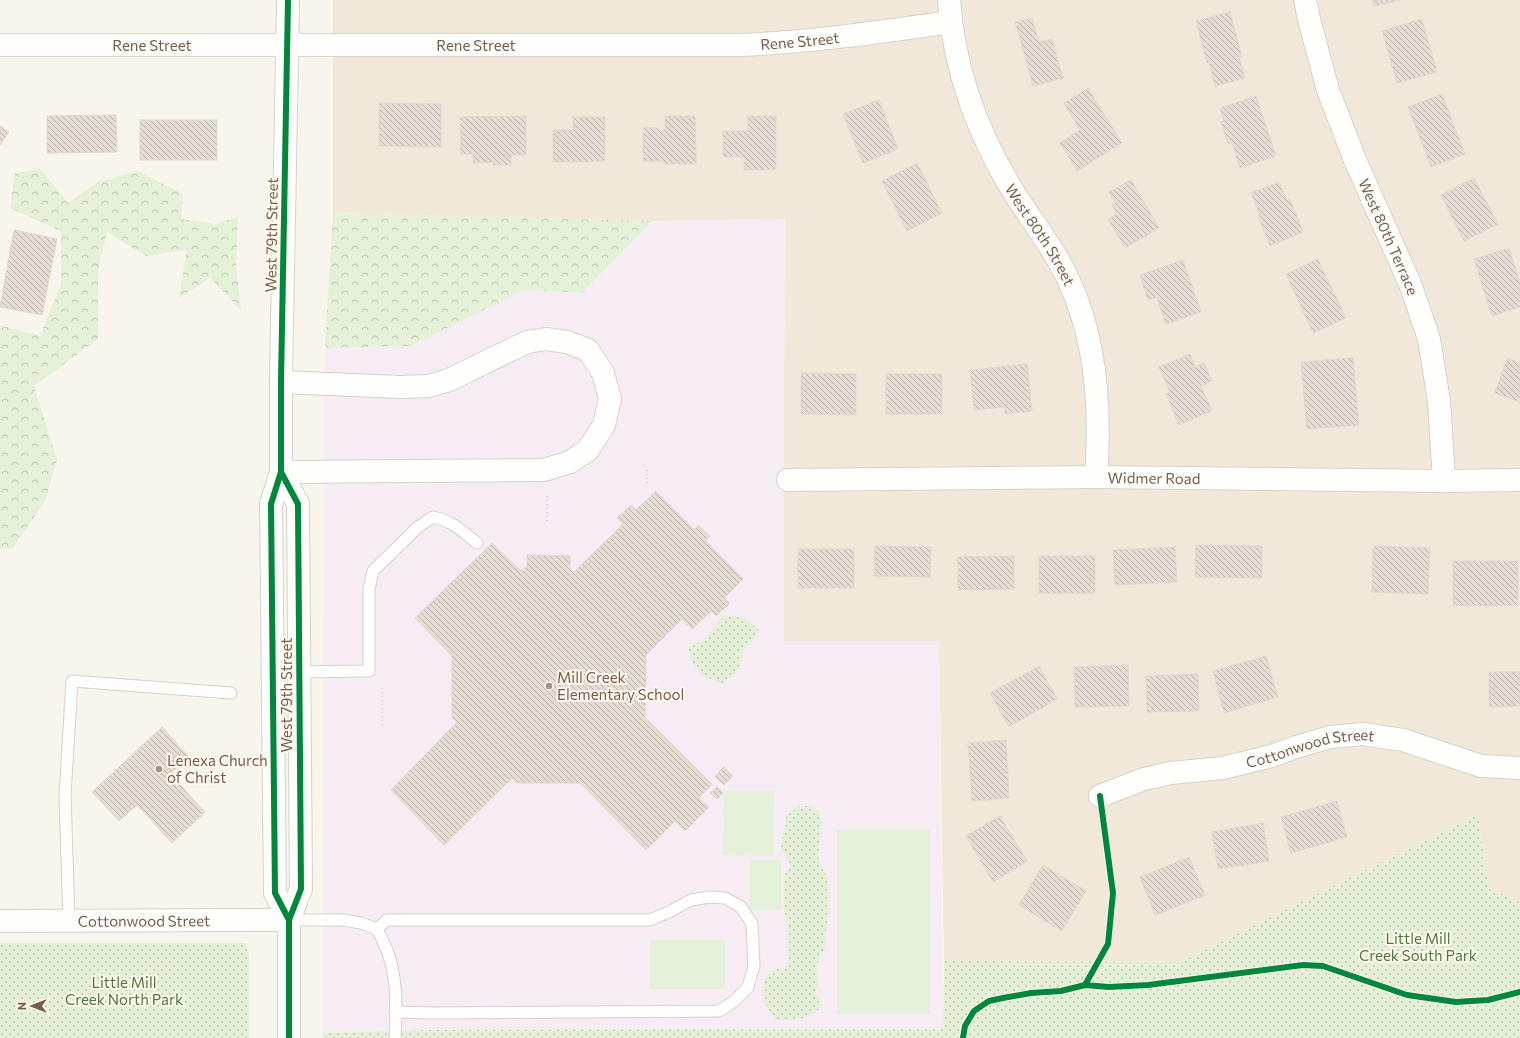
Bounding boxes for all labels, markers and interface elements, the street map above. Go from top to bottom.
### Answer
street label: Rene Street [760,28,840,53]
street label: Rene Street [112,36,192,54]
street label: Rene Street [436,36,516,54]
street label: West 80th Terrace [1355,176,1422,298]
street label: West 79th Street [261,177,281,293]
street label: West 80th Street [1002,181,1079,288]
street label: Widmer Road [1107,468,1200,487]
street label: West 79th Street [277,638,295,752]
place label: Mill Creek Elementary School [557,668,684,703]
marker: Mill Creek Elementary School [544,681,554,691]
street label: Cottonwood Street [1244,725,1376,771]
place label: Lenexa Church of Christ [167,751,268,786]
marker: Lenexa Church of Christ [154,764,164,774]
street label: Cottonwood Street [78,911,210,930]
park label: Little Mill Creek South Park [1359,929,1477,964]
park label: Little Mill Creek North Park [65,973,183,1008]
north arrow [12,986,52,1026]
text: N [15,1002,28,1010]

